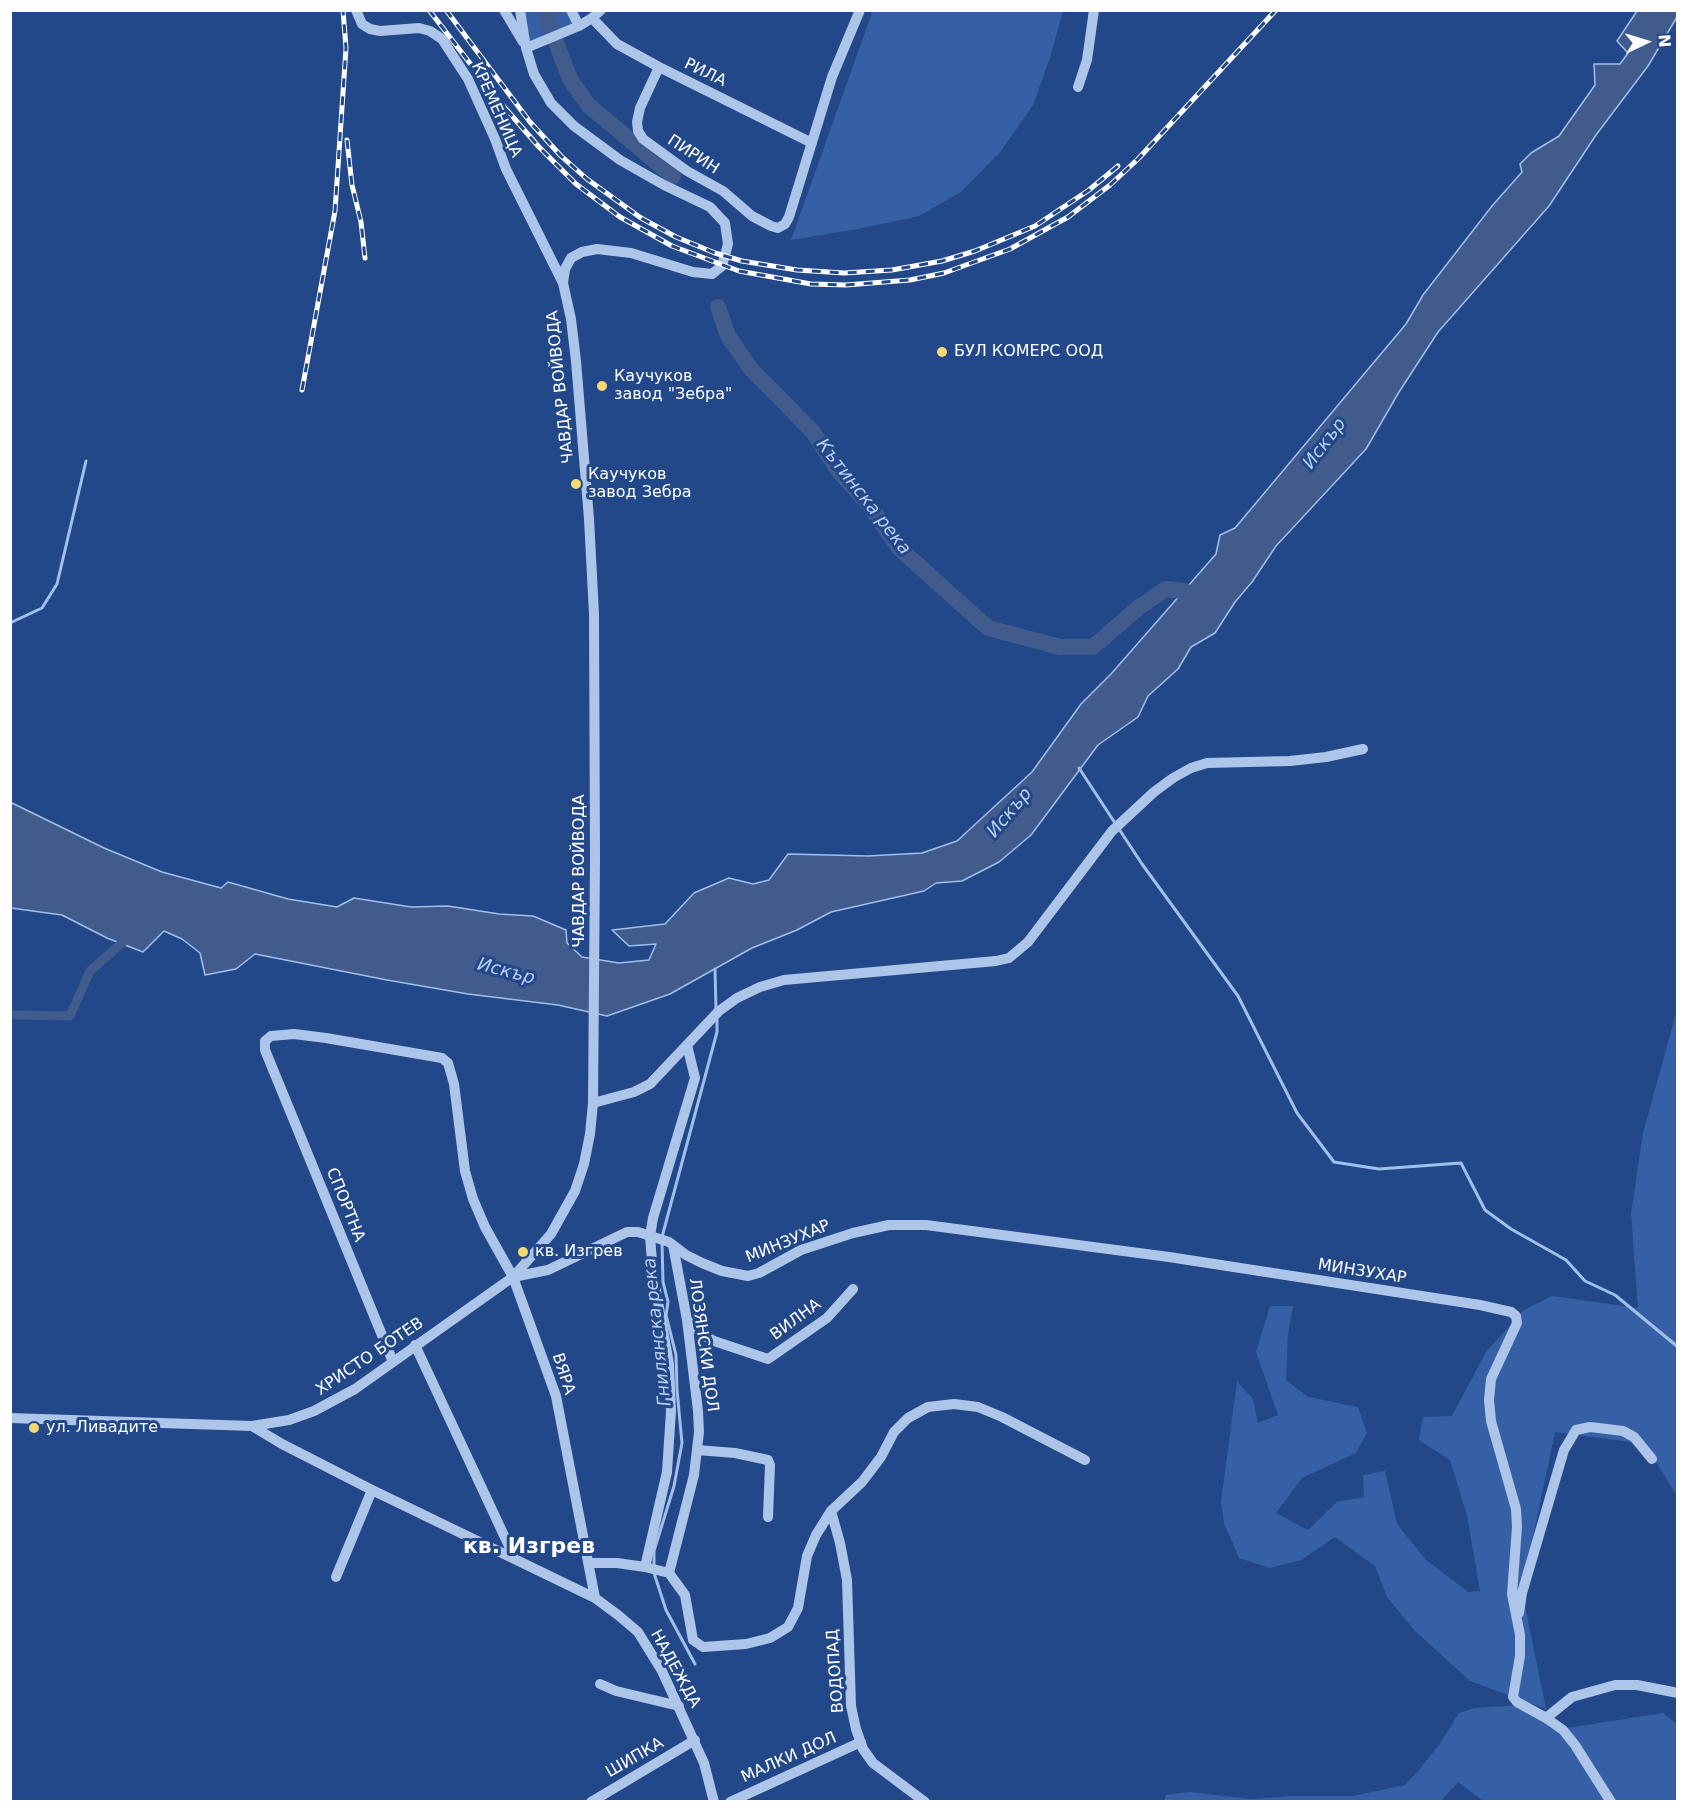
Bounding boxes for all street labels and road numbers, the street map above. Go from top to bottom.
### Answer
street label: РИЛА [681,55,729,91]
street label: КРЕМЕНИЦА [466,59,526,161]
street label: ПИРИН [664,131,722,179]
street label: ЧАВДАР ВОЙВОДА [543,310,579,464]
street label: ЧАВДАР ВОЙВОДА [570,794,590,948]
street label: СПОРТНА [321,1165,369,1245]
street label: МИНЗУХАР [743,1216,833,1268]
street label: МИНЗУХАР [1316,1256,1408,1288]
street label: ЛОЗЯНСКИ ДОЛ [684,1277,722,1413]
street label: ВИЛНА [767,1295,825,1345]
street label: ХРИСТО БОТЕВ [313,1314,427,1400]
street label: ВЯРА [547,1351,579,1397]
street label: НАДЕЖДА [646,1627,704,1711]
street label: ВОДОПАД [823,1628,849,1714]
street label: МАЛКИ ДОЛ [738,1728,840,1788]
street label: ШИПКА [603,1734,667,1782]

